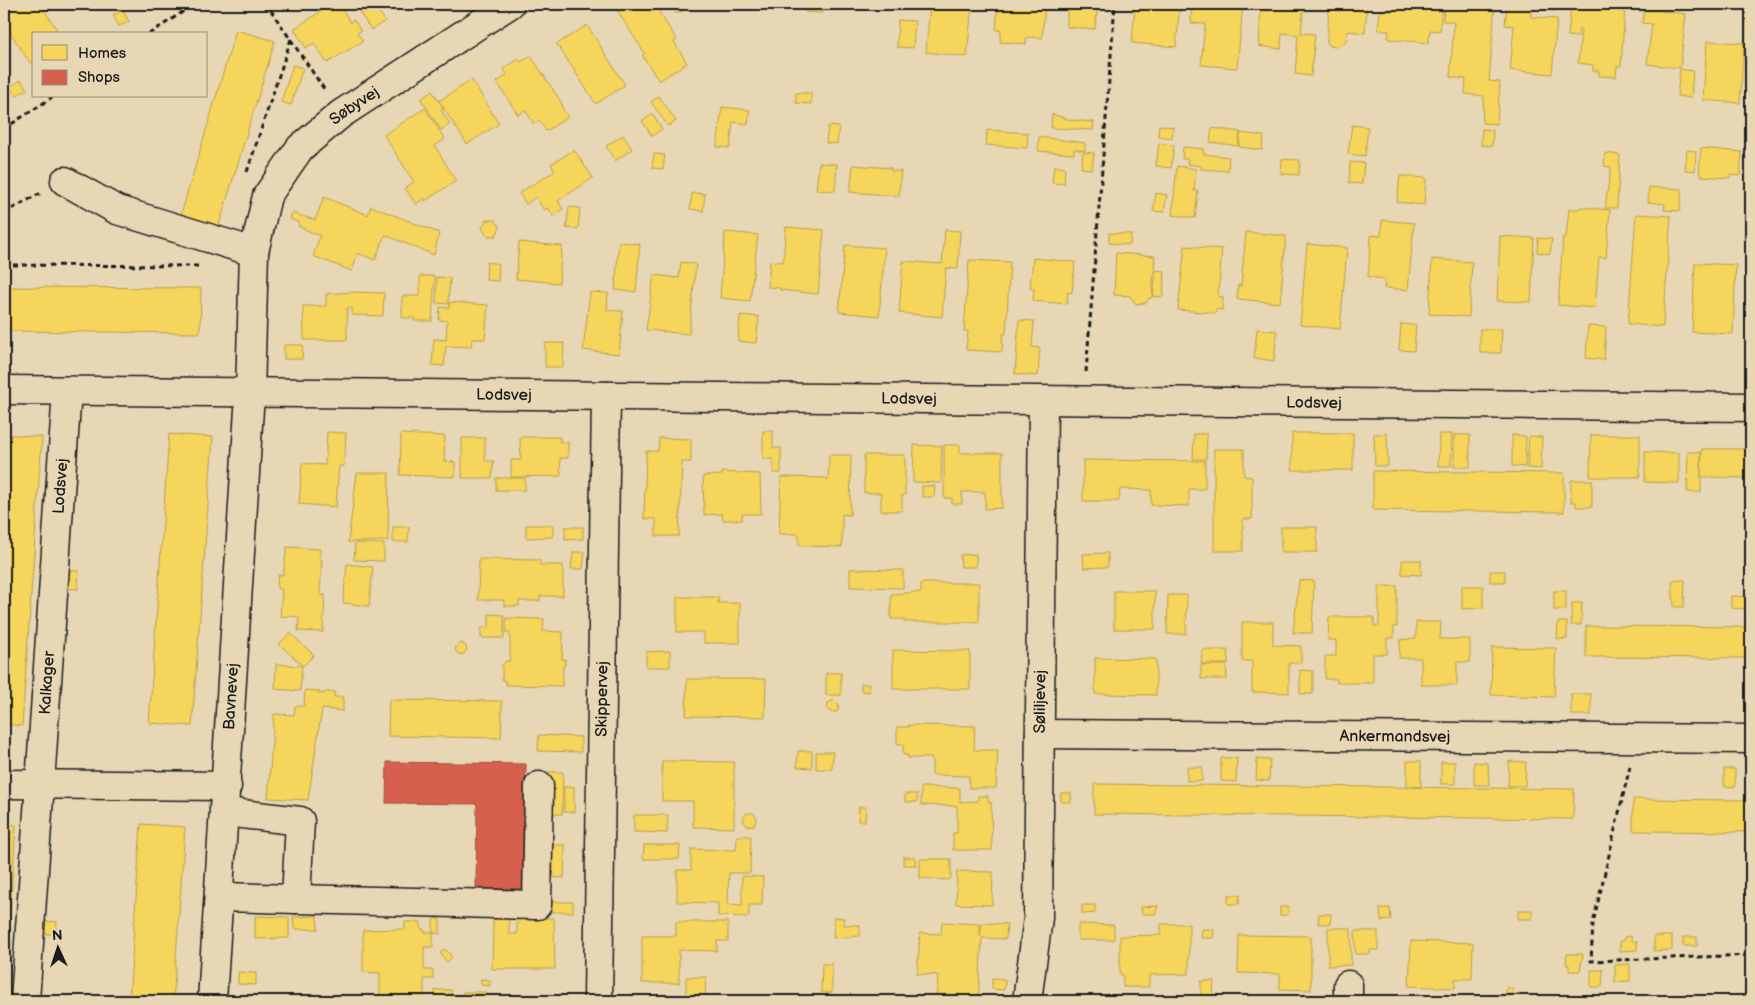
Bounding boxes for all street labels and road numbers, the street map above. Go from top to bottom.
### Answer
street label: Søbyvej [326,82,383,129]
street label: Lodsvej [476,385,532,405]
street label: Lodsvej [881,389,937,409]
street label: Lodsvej [1286,393,1342,413]
street label: Lodsvej [49,458,72,515]
street label: Kalkager [35,650,59,715]
street label: Skippervej [592,661,612,737]
street label: Bavnevej [219,663,243,731]
street label: Søliljevej [1030,670,1050,734]
street label: Ankermandsvej [1339,727,1451,746]

